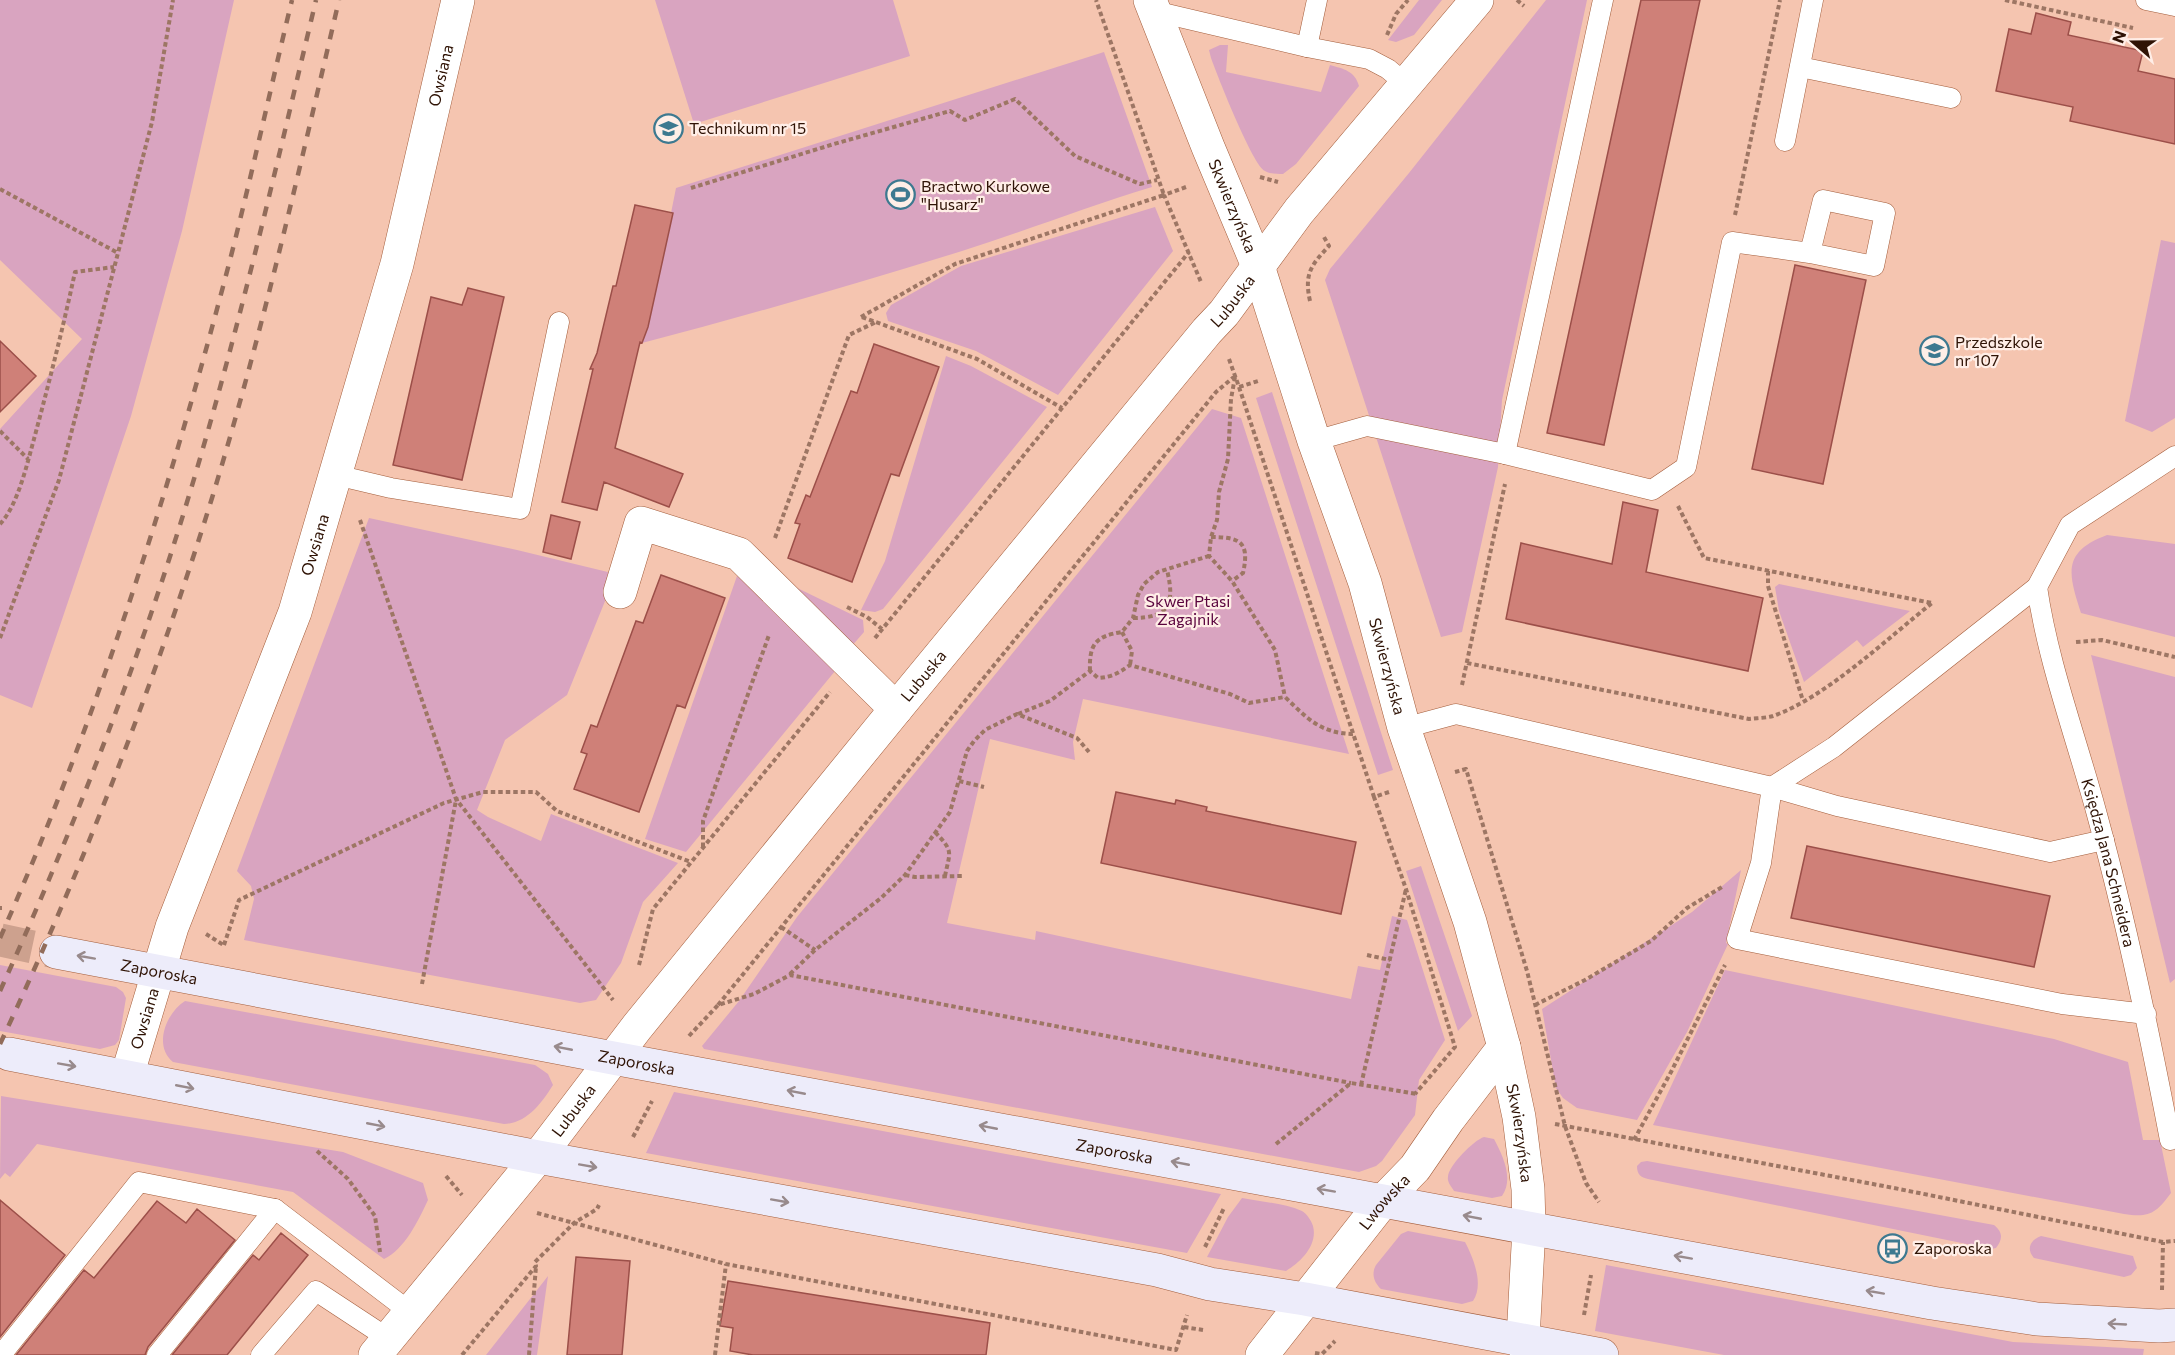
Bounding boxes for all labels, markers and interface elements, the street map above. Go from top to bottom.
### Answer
north arrow [2103,12,2163,72]
text: N [2107,28,2129,46]
street label: Owsiana [424,42,456,108]
school or university icon: Technikum nr 15 [652,112,684,144]
place label: Technikum nr 15 [689,118,806,137]
street label: Skwierzyńska [1205,156,1261,255]
place label: Bractwo Kurkowe "Husarz" [921,176,1050,213]
sports icon: Bractwo Kurkowe "Husarz" [884,179,916,211]
street label: Lubuska [1206,271,1258,331]
place label: Przedszkole nr 107 [1955,332,2043,369]
school or university icon: Przedszkole nr 107 [1918,335,1950,367]
street label: Owsiana [296,512,332,577]
park label: Skwer Ptasi Zagajnik [1146,591,1230,628]
street label: Skwierzyńska [1366,616,1410,717]
street label: Lubuska [896,646,950,705]
street label: Księdza Jana Schneidera [2078,776,2140,949]
one-way arrow [77,951,97,962]
street label: Zaporoska [119,955,199,988]
street label: Owsiana [126,985,162,1051]
one-way arrow [554,1042,574,1053]
street label: Zaporoska [597,1045,677,1078]
one-way arrow [57,1060,76,1071]
street label: Lubuska [547,1080,599,1140]
one-way arrow [175,1082,194,1093]
street label: Skwierzyńska [1503,1082,1537,1183]
one-way arrow [787,1086,807,1097]
one-way arrow [366,1120,385,1131]
one-way arrow [979,1121,998,1132]
street label: Zaporoska [1074,1134,1155,1167]
one-way arrow [1171,1157,1190,1168]
one-way arrow [578,1161,598,1172]
street label: Lwowska [1354,1170,1413,1233]
one-way arrow [1317,1184,1336,1195]
one-way arrow [770,1196,789,1207]
one-way arrow [1463,1211,1482,1222]
bus stop icon: Zaporoska [1877,1232,1909,1264]
place label: Zaporoska [1914,1238,1992,1257]
one-way arrow [1673,1251,1693,1262]
one-way arrow [1865,1286,1885,1297]
one-way arrow [2107,1318,2127,1329]

